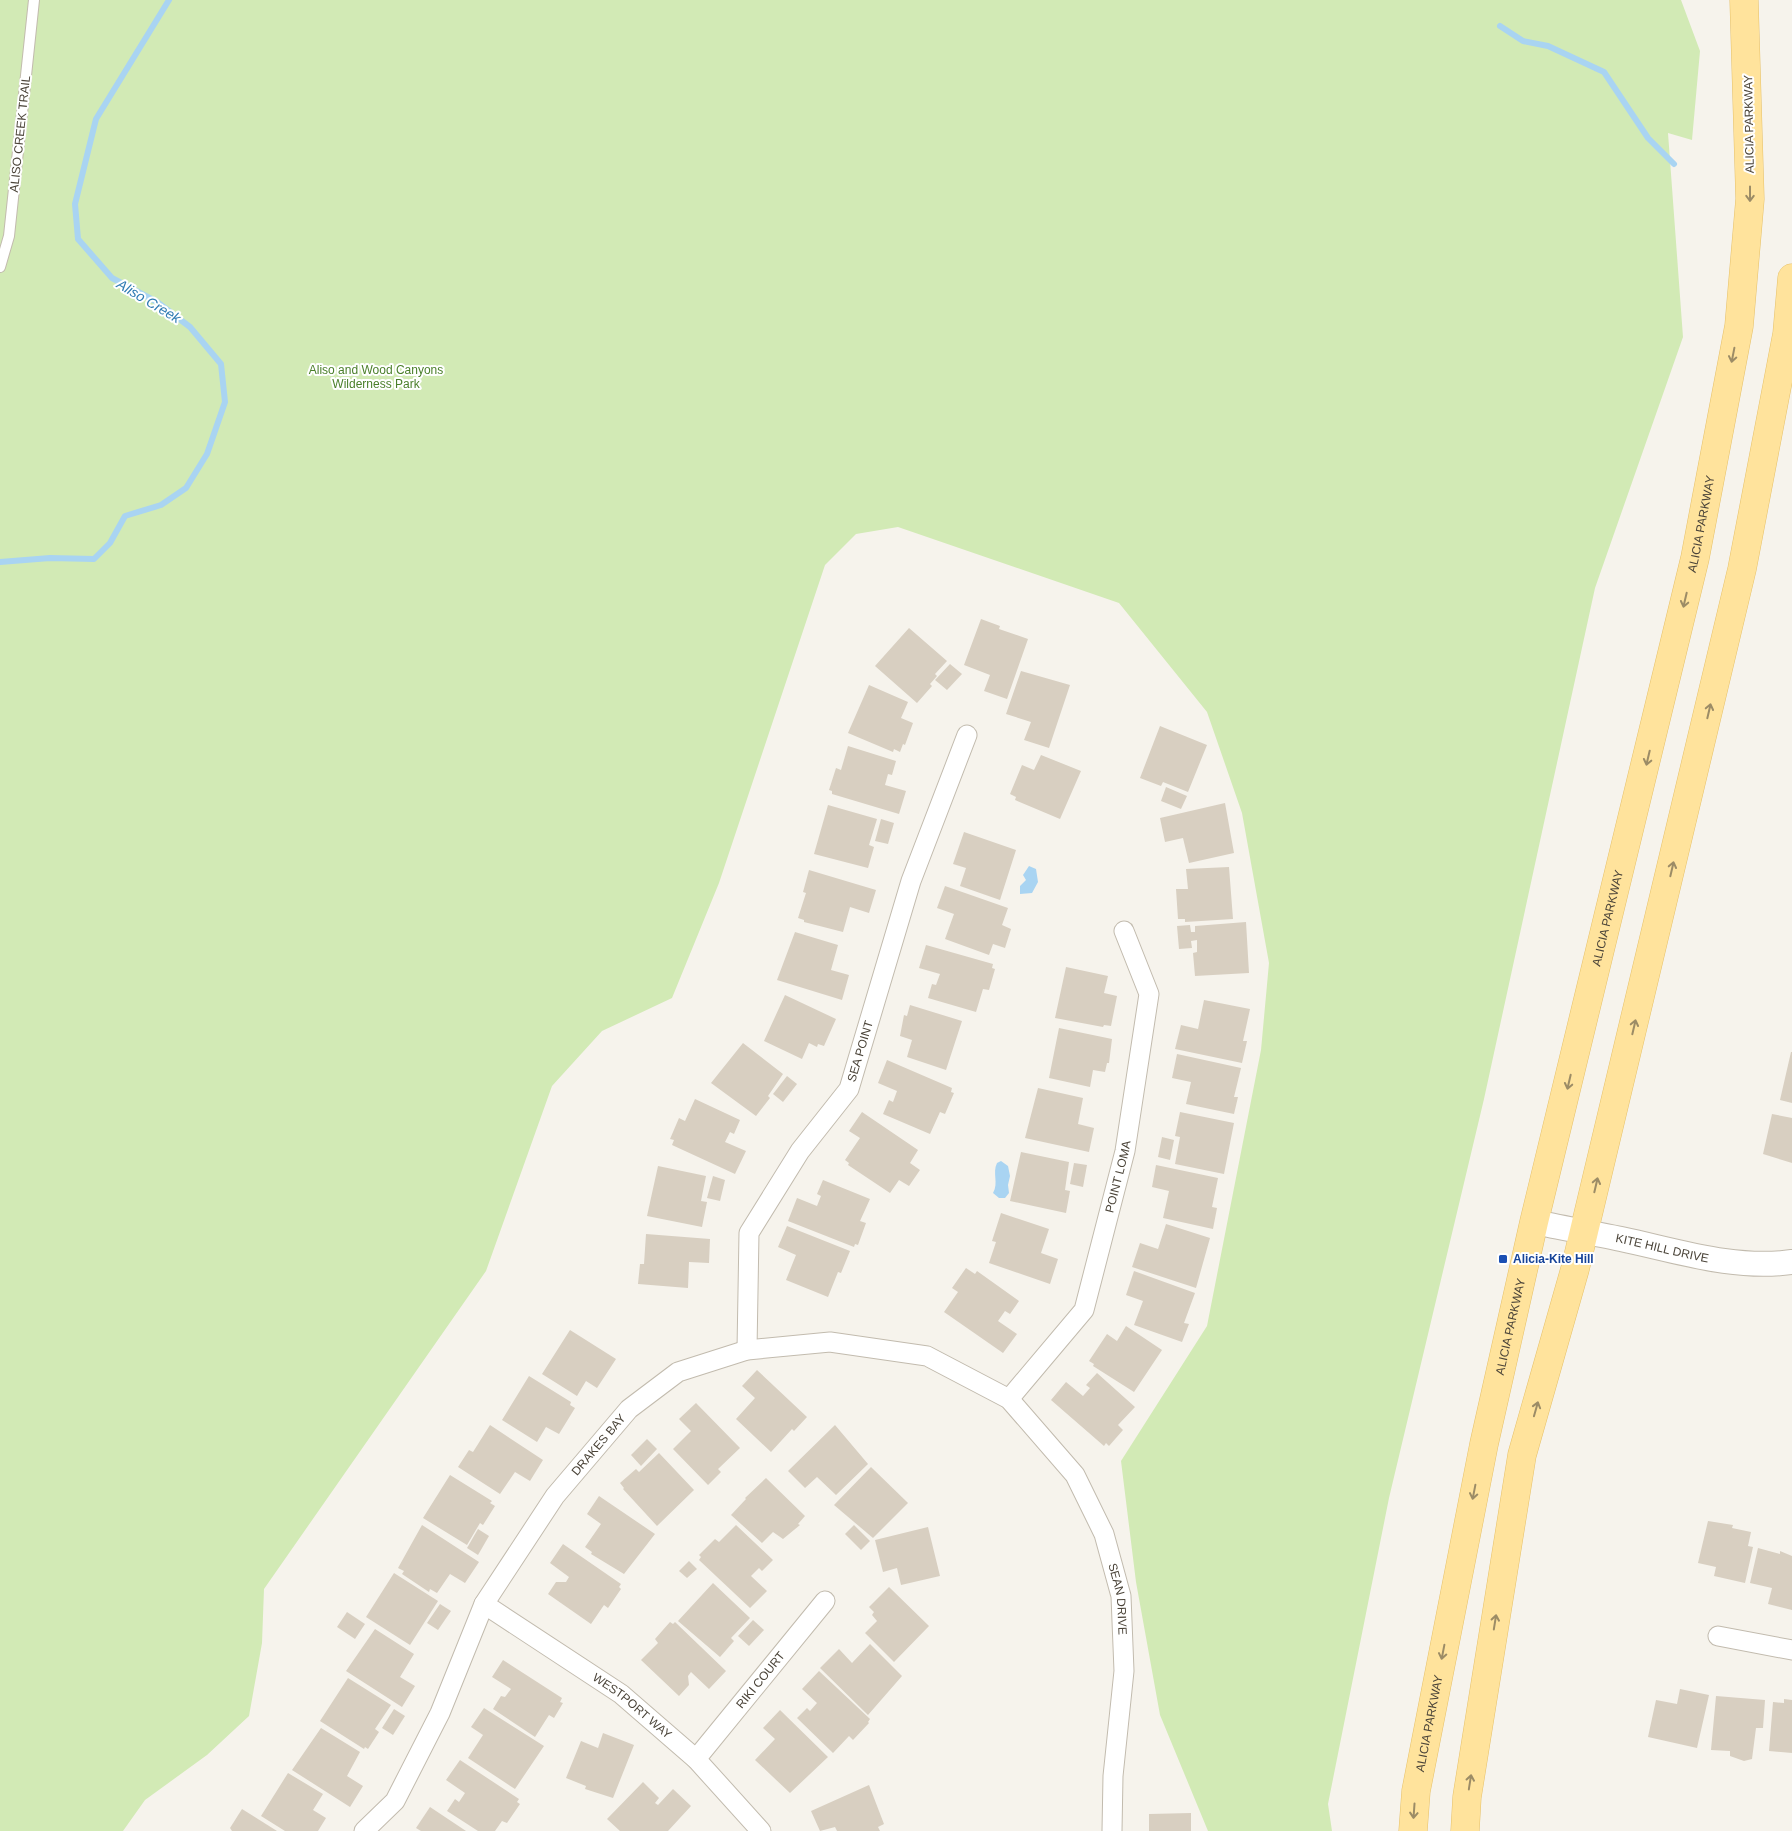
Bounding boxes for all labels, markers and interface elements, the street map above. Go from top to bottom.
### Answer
street label: ALISO CREEK TRAIL [7,75,33,193]
street label: ALICIA PARKWAY [1741,75,1757,173]
one-way arrow [1745,185,1755,201]
water label: Aliso Creek [113,275,185,327]
one-way arrow [1728,347,1738,363]
park label: Aliso and Wood Canyons Wilderness Park [309,363,443,391]
street label: ALICIA PARKWAY [1685,474,1717,574]
one-way arrow [1680,592,1689,608]
one-way arrow [1705,703,1714,719]
one-way arrow [1643,750,1652,766]
one-way arrow [1668,861,1677,877]
street label: ALICIA PARKWAY [1589,869,1626,968]
street label: SEA POINT [844,1018,876,1084]
one-way arrow [1630,1019,1639,1035]
one-way arrow [1564,1073,1573,1089]
street label: POINT LOMA [1102,1140,1133,1214]
one-way arrow [1592,1177,1601,1193]
street label: KITE HILL DRIVE [1615,1231,1710,1265]
place label: Alicia-Kite Hill [1513,1252,1594,1266]
marker: Alicia-Kite Hill [1497,1253,1509,1265]
street label: ALICIA PARKWAY [1493,1277,1528,1376]
one-way arrow [1531,1401,1541,1417]
street label: DRAKES BAY [569,1411,628,1478]
one-way arrow [1469,1484,1479,1500]
street label: SEAN DRIVE [1105,1561,1130,1635]
one-way arrow [1491,1614,1501,1630]
one-way arrow [1438,1643,1447,1659]
street label: RIKI COURT [733,1648,788,1711]
street label: WESTPORT WAY [590,1670,674,1742]
street label: ALICIA PARKWAY [1413,1674,1446,1773]
one-way arrow [1465,1775,1475,1791]
one-way arrow [1410,1803,1419,1819]

